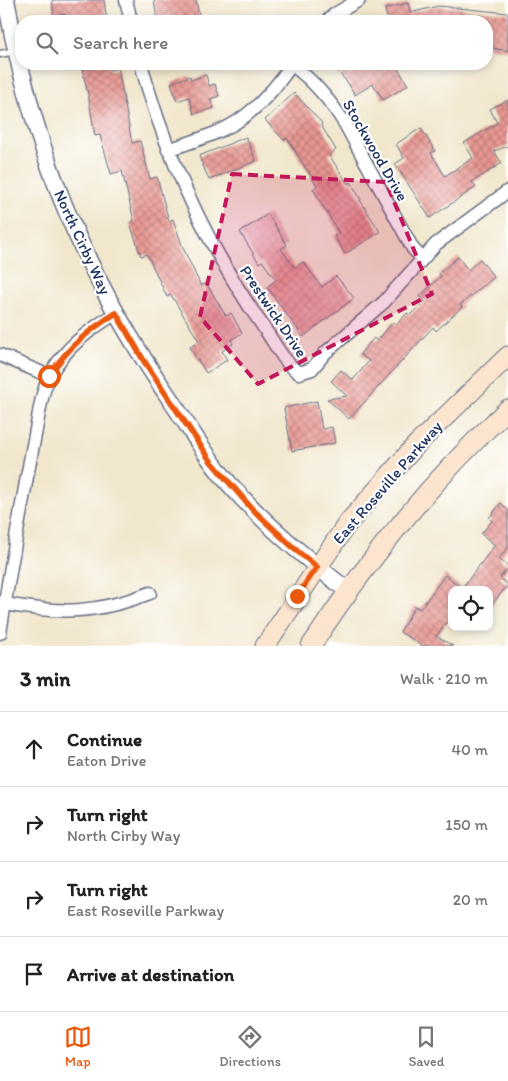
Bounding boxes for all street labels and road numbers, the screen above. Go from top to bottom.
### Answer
street label: Stockwood Drive [339,96,412,204]
street label: North Cirby Way [50,187,115,298]
street label: Prestwick Drive [236,262,311,361]
street label: East Roseville Parkway [329,417,446,548]

